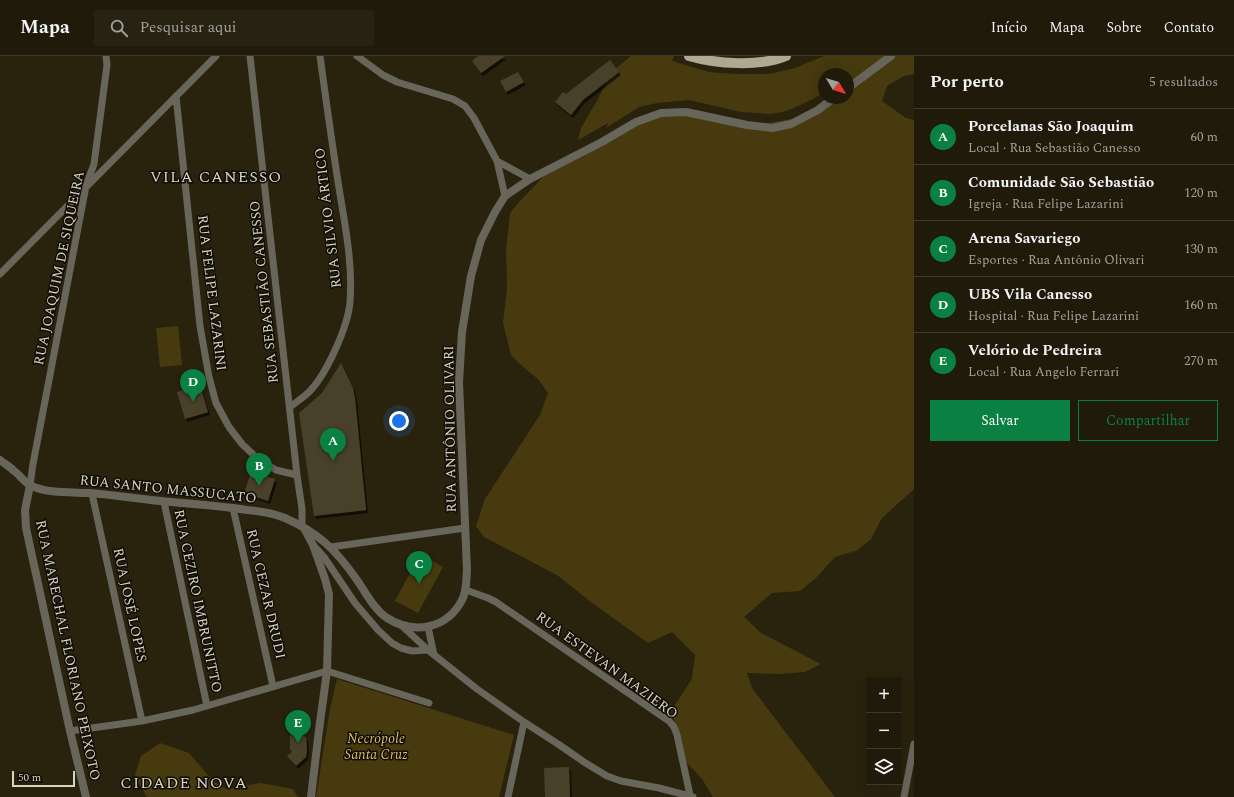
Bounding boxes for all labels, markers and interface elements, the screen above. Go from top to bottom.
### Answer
search box [94,10,374,46]
text: Mapa [20,13,70,42]
text: Pesquisar aqui [140,16,237,39]
icon: search [108,17,130,39]
text: Início [991,17,1027,38]
text: Mapa [1049,17,1084,38]
text: Sobre [1106,17,1142,38]
text: Contato [1164,17,1214,38]
north arrow [818,68,854,104]
text: Por perto [930,69,1004,95]
text: 5 resultados [1149,72,1218,92]
text: Porcelanas São Joaquim [968,115,1134,138]
text: A [938,127,948,147]
text: 60 m [1191,127,1218,147]
text: Local · Rua Sebastião Canesso [968,138,1141,158]
street label: RUA SILVIO ÁRTICO [309,147,347,289]
district label: VILA CANESSO [150,165,282,189]
street label: RUA JOAQUIM DE SIQUEIRA [28,168,90,367]
text: Comunidade São Sebastião [968,171,1154,194]
text: B [938,183,948,203]
text: 120 m [1184,183,1218,203]
text: Igreja · Rua Felipe Lazarini [968,194,1124,214]
street label: RUA SEBASTIÃO CANESSO [244,200,284,384]
street label: RUA FELIPE LAZARINI [192,214,232,372]
text: Arena Savariego [968,227,1081,250]
text: C [938,239,948,259]
text: 130 m [1184,239,1218,259]
text: Esportes · Rua Antônio Olivari [968,250,1144,270]
text: UBS Vila Canesso [968,283,1092,306]
text: D [938,295,948,315]
text: 160 m [1184,295,1218,315]
text: Hospital · Rua Felipe Lazarini [968,306,1139,326]
text: Velório de Pedreira [968,339,1102,362]
street label: RUA ANTÔNIO OLIVARI [438,345,462,513]
text: E [939,351,947,371]
text: 270 m [1184,351,1218,371]
text: Local · Rua Angelo Ferrari [968,362,1119,382]
pin: D [180,369,206,402]
button: Salvar [930,400,1070,441]
button: Compartilhar [1078,400,1218,441]
your location [389,411,409,431]
pin: A [320,428,346,461]
pin: B [246,453,272,486]
street label: RUA SANTO MASSUCATO [79,469,257,509]
street label: RUA CEZIRO IMBRUNITTO [168,507,228,695]
street label: RUA MARECHAL FLORIANO PEIXOTO [30,518,106,782]
street label: RUA CEZAR DRUDI [241,527,291,661]
street label: RUA JOSÉ LOPES [108,546,152,664]
pin: C [406,551,432,584]
street label: RUA ESTEVAN MAZIERO [532,606,682,724]
map controls [866,677,902,785]
button: + [866,677,902,713]
pin: E [285,710,311,743]
button: − [866,713,902,749]
park label: Necrópole Santa Cruz [344,728,408,765]
button: layers [866,749,902,785]
scale bar [12,769,75,788]
text: 50 m [18,769,41,786]
district label: CIDADE NOVA [120,771,248,795]

